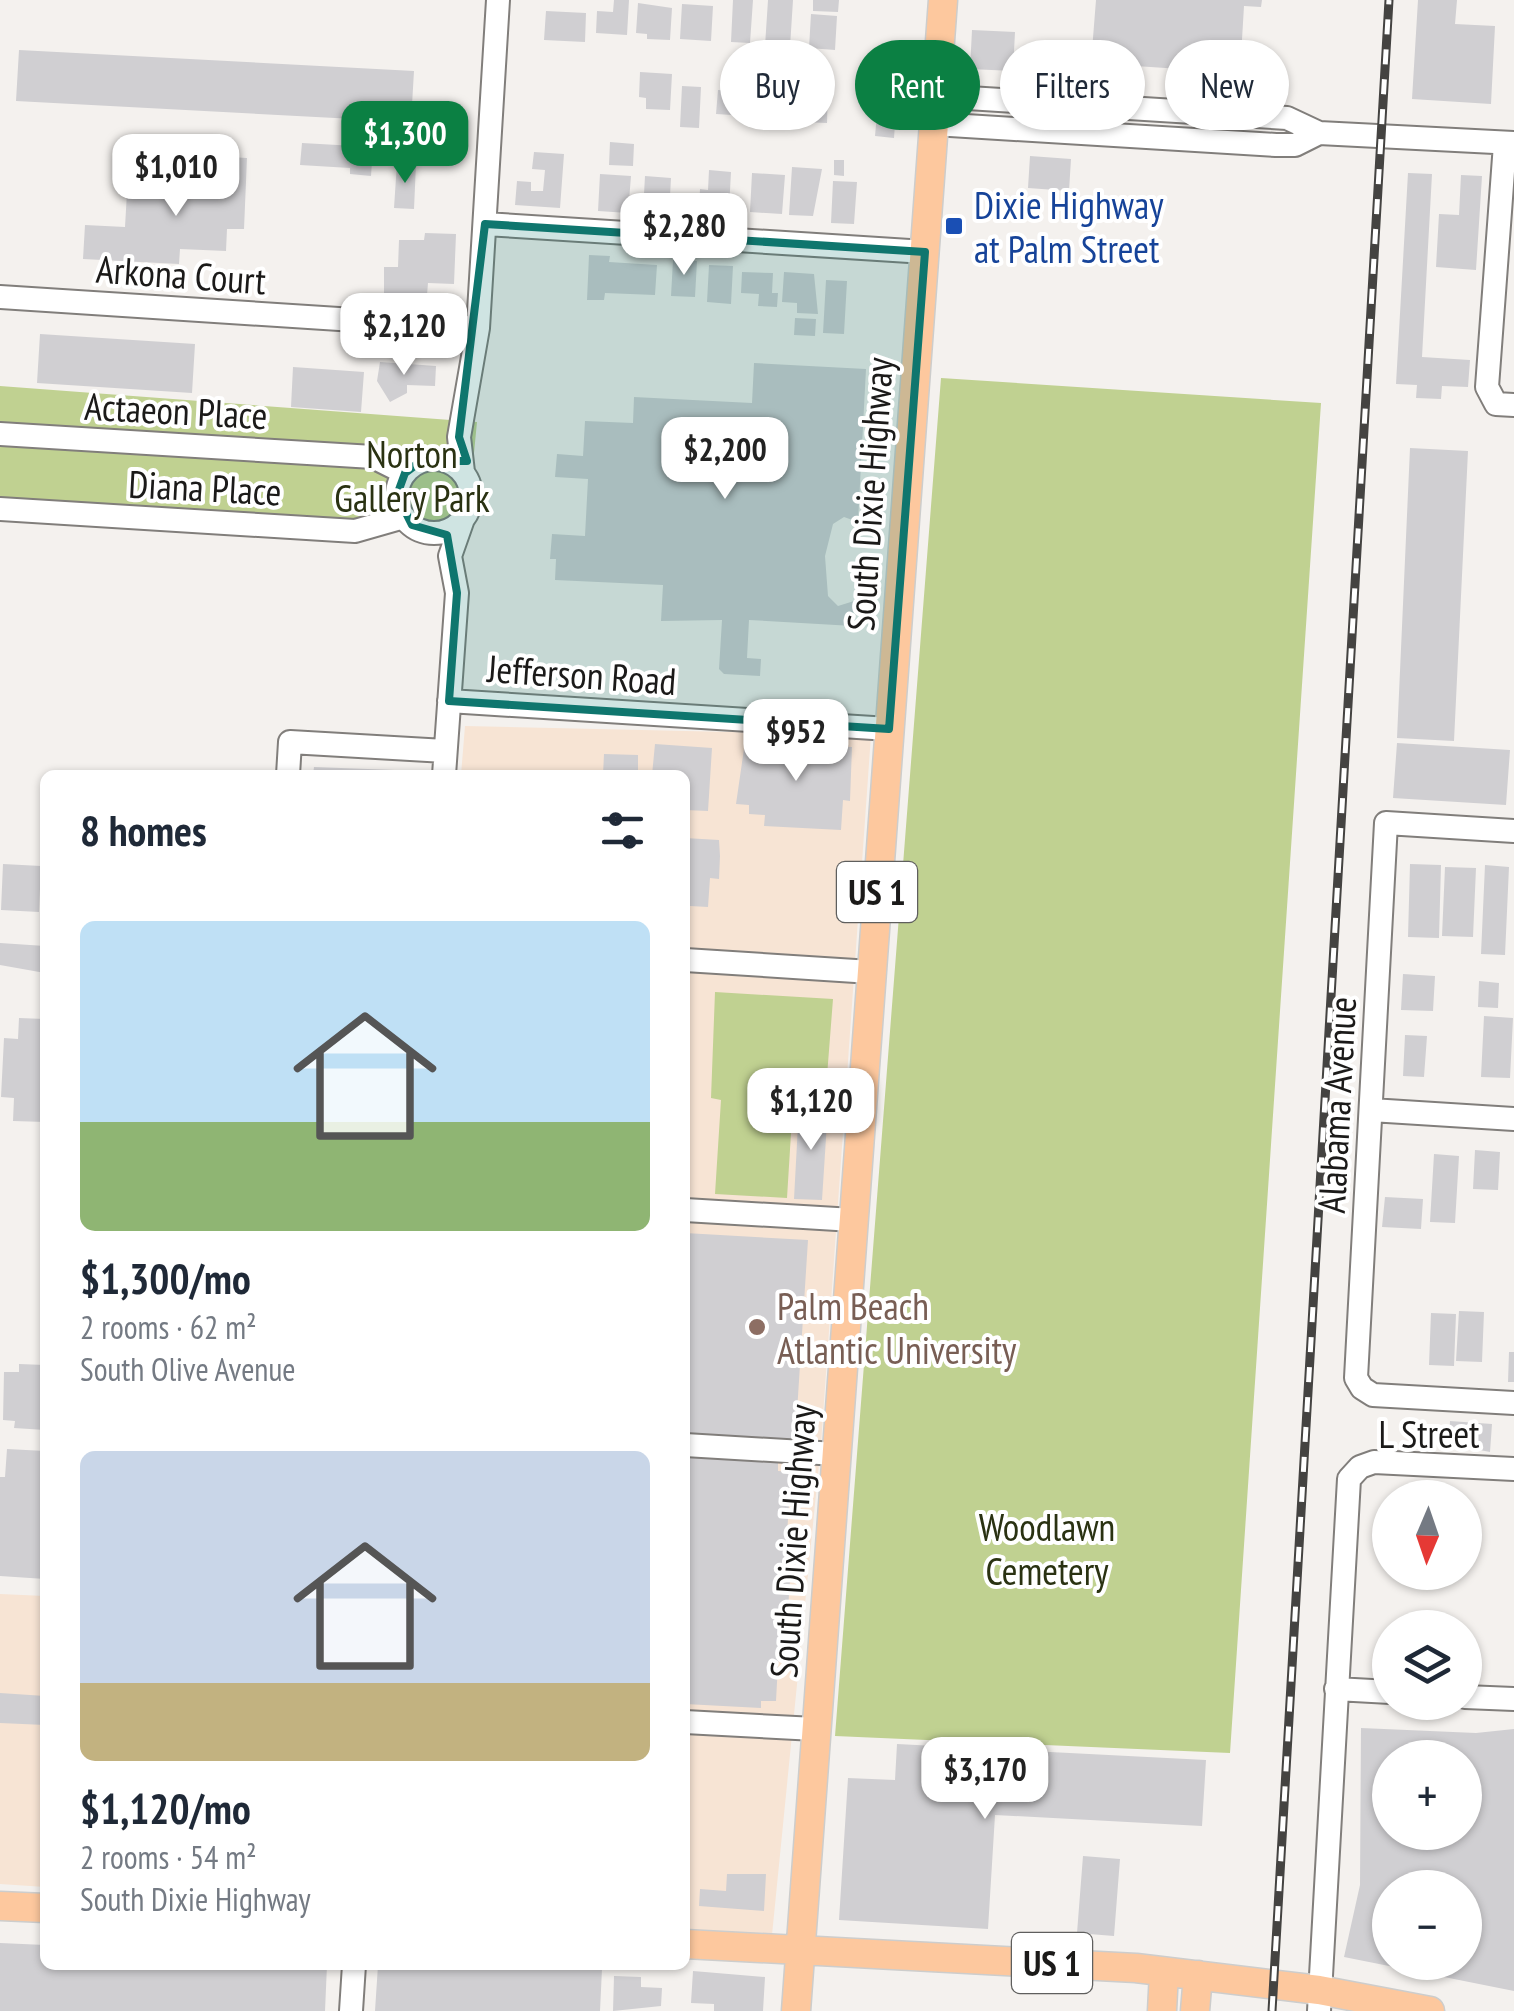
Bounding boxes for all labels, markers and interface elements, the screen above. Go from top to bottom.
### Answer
chip: Buy [720,40,835,130]
chip: Rent [855,40,980,130]
chip: Filters [1000,40,1145,130]
chip: New [1165,40,1289,130]
pin: $1,300 [324,101,486,186]
text: $1,300 [363,112,447,154]
pin: $1,010 [95,134,257,219]
text: $1,010 [134,145,218,187]
place label: Dixie Highway at Palm Street [974,180,1164,273]
pin: $2,280 [603,193,765,278]
text: $2,280 [642,204,726,246]
marker: Dixie Highway at Palm Street [943,215,965,237]
street label: Arkona Court [94,244,268,304]
pin: $2,120 [323,293,485,378]
text: $2,120 [362,304,446,346]
street label: South Dixie Highway [835,355,903,632]
street label: Actaeon Place [83,381,269,439]
pin: $2,200 [644,417,806,502]
text: $2,200 [683,428,767,470]
park label: Norton Gallery Park [334,429,490,522]
street label: Diana Place [127,459,283,515]
street label: Jefferson Road [485,643,678,705]
pin: $952 [737,699,855,784]
text: $952 [765,710,827,752]
text: 8 homes [80,803,207,858]
icon: filters [595,803,650,858]
road number: US 1 [837,862,917,922]
icon: home [275,986,455,1166]
street label: Alabama Avenue [1306,995,1366,1215]
pin: $1,120 [730,1068,892,1153]
text: $1,120 [769,1079,853,1121]
text: $1,300/mo [80,1251,251,1306]
place label: Palm Beach Atlantic University [777,1281,1017,1374]
text: 2 rooms · 62 m² [80,1306,257,1348]
marker: Palm Beach Atlantic University [746,1316,768,1338]
text: South Olive Avenue [80,1348,296,1390]
street label: South Dixie Highway [758,1402,826,1679]
street label: L Street [1378,1409,1480,1458]
north arrow [1372,1480,1482,1590]
map controls [1372,1480,1482,1980]
park label: Woodlawn Cemetery [979,1502,1115,1595]
icon: home [275,1516,455,1696]
button: layers [1372,1610,1482,1720]
pin: $3,170 [904,1737,1066,1822]
button: + [1372,1740,1482,1850]
text: $3,170 [943,1748,1027,1790]
text: $1,120/mo [80,1781,251,1836]
text: 2 rooms · 54 m² [80,1836,257,1878]
button: − [1372,1870,1482,1980]
text: South Dixie Highway [80,1878,311,1920]
road number: US 1 [1012,1933,1092,1993]

